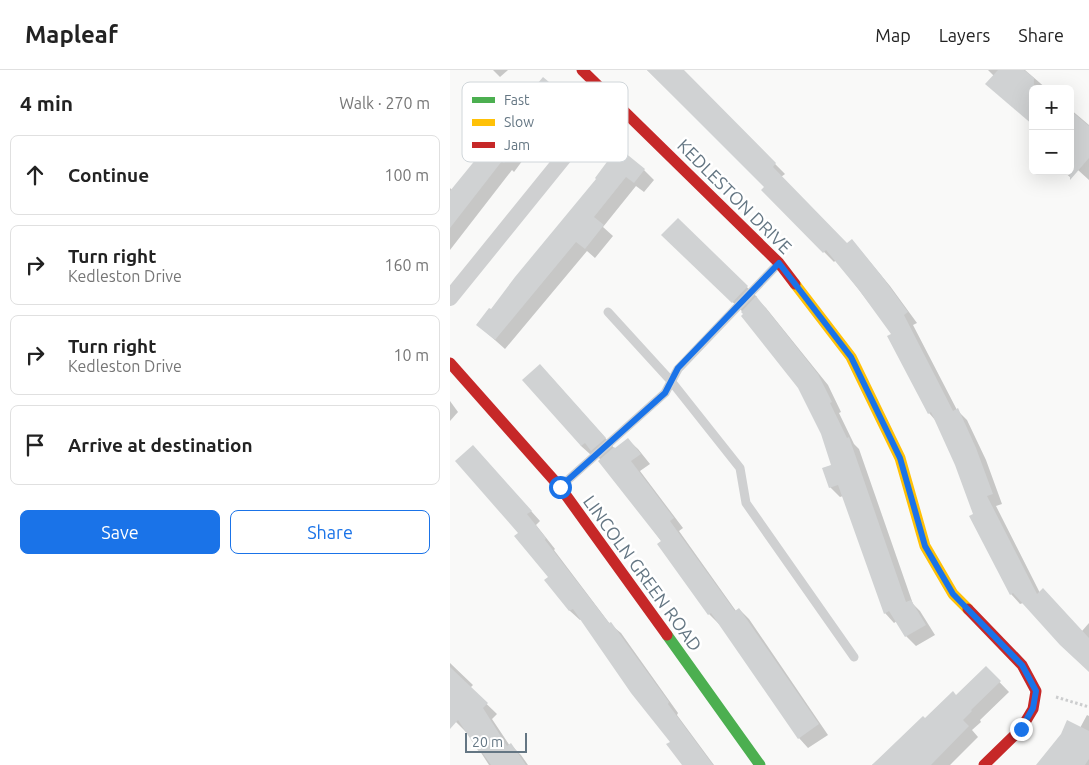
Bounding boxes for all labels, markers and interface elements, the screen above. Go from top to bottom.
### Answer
text: Mapleaf [25,21,118,48]
text: Map [875,25,911,45]
text: Layers [939,25,990,45]
text: Share [1018,25,1064,45]
legend [462,82,628,162]
map controls [1029,85,1074,175]
button: + [1029,85,1074,130]
text: 4 min [20,91,73,115]
text: Fast [504,92,530,108]
text: Walk · 270 m [339,94,430,112]
text: Slow [504,114,534,130]
button: − [1029,130,1074,175]
street label: KEDLESTON DRIVE [674,135,796,257]
text: Jam [504,137,530,153]
icon: ahead [21,161,49,189]
text: Continue [68,164,149,186]
text: 100 m [384,166,429,184]
text: Turn right [68,245,156,267]
icon: right [21,251,49,279]
text: 160 m [384,256,429,274]
text: Kedleston Drive [68,267,182,285]
text: Turn right [68,335,156,357]
icon: right [21,341,49,369]
text: 10 m [393,346,429,364]
text: Kedleston Drive [68,357,182,375]
icon: arrive [21,431,49,459]
text: Arrive at destination [68,434,253,456]
route start [549,476,572,499]
street label: LINCOLN GREEN ROAD [580,491,706,655]
button: Save [20,510,220,554]
button: Share [230,510,430,554]
route end [1010,718,1033,741]
scale bar [465,730,528,753]
text: 20 m [472,734,503,750]

